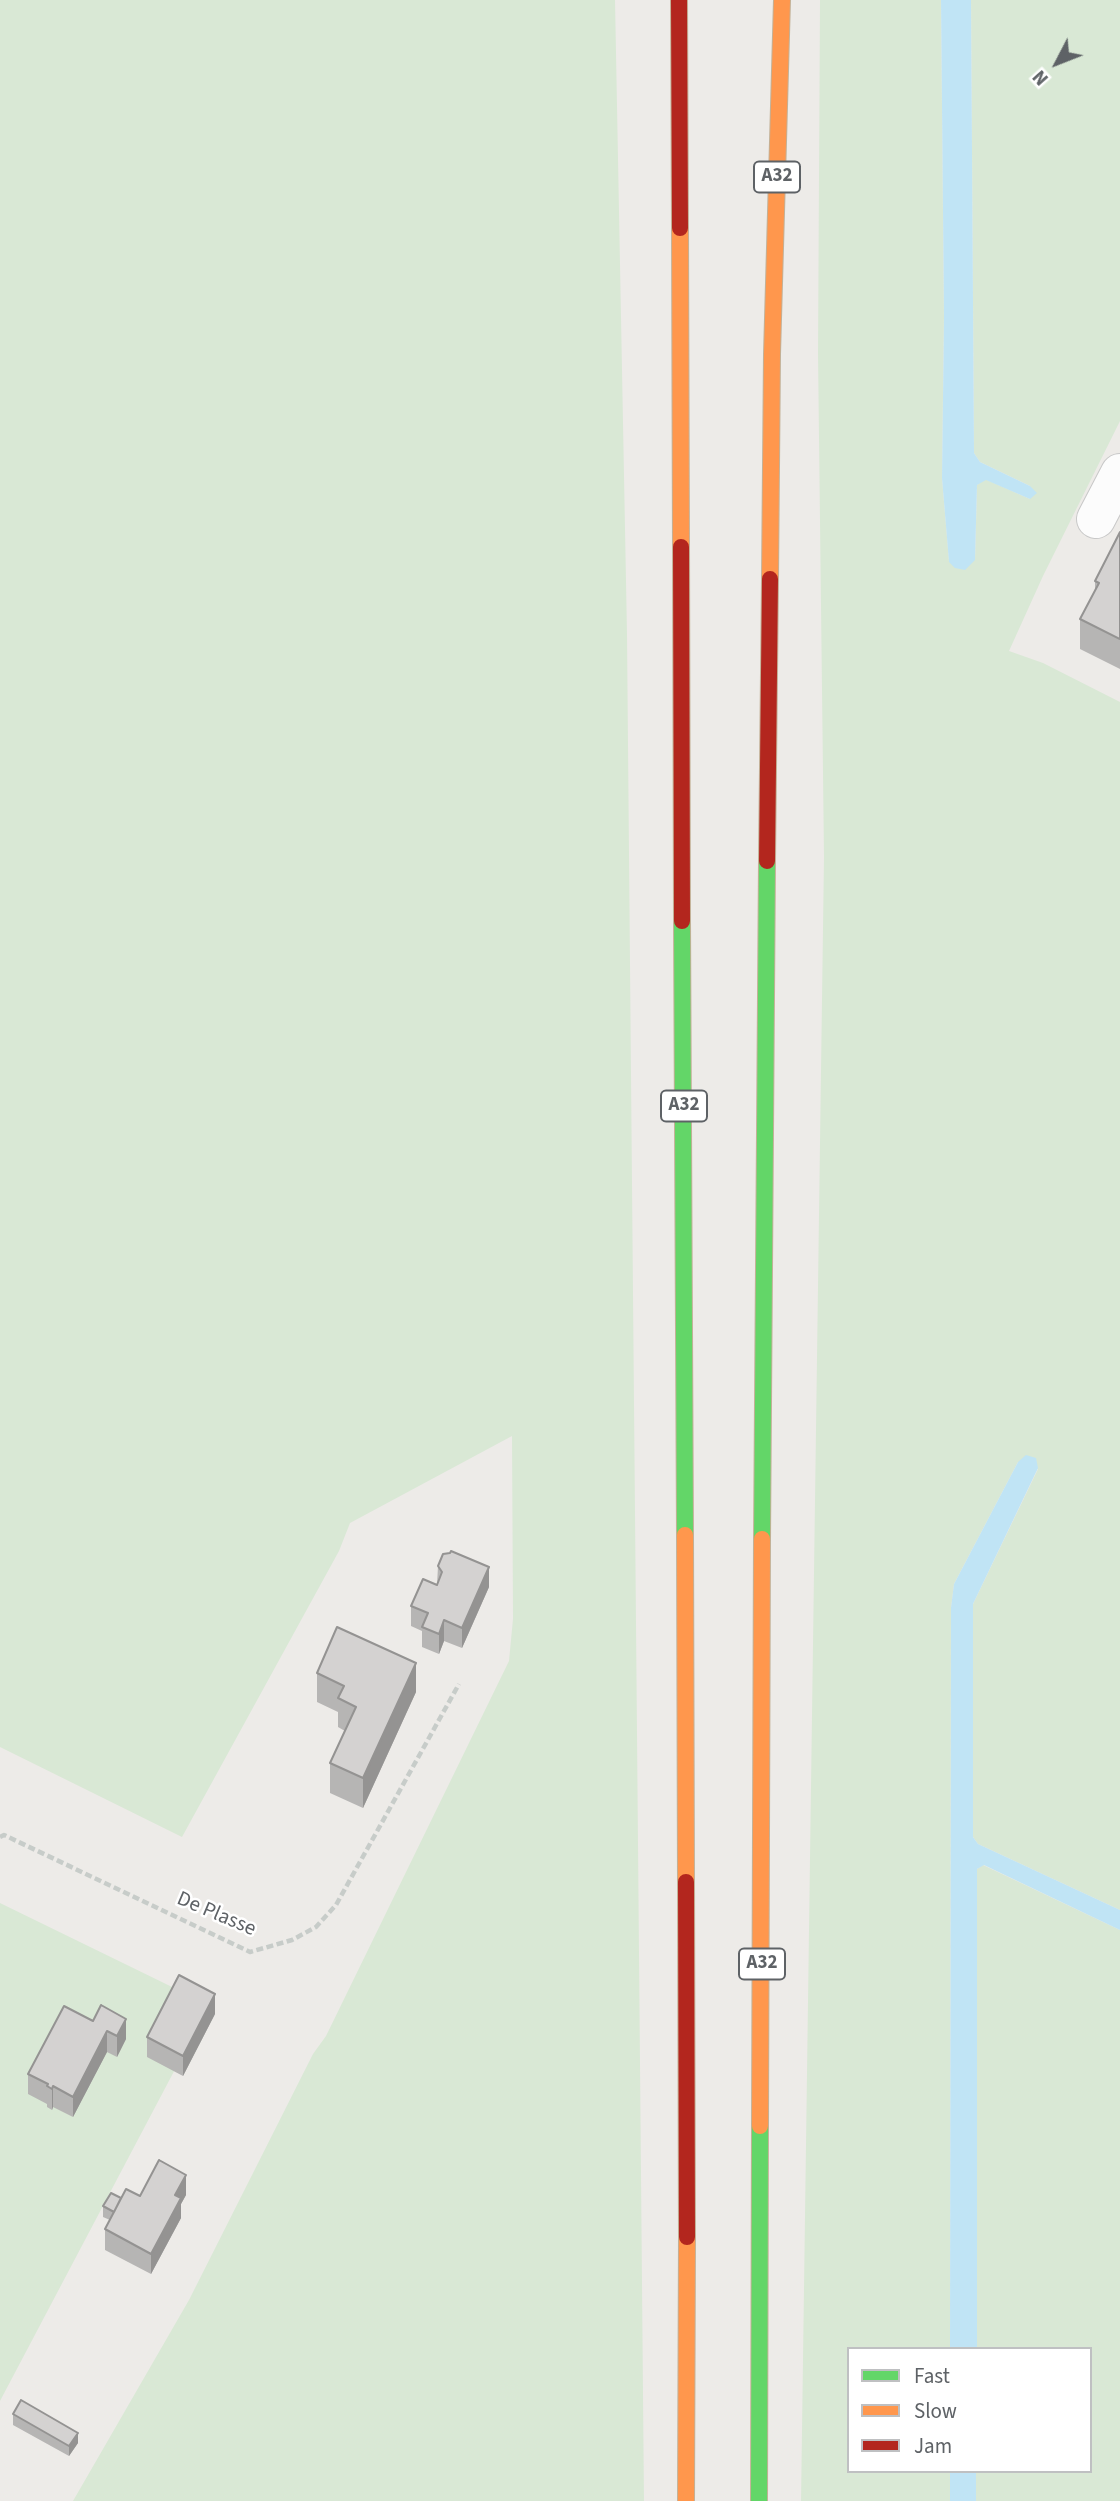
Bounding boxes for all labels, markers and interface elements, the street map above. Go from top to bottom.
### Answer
north arrow [1022,28,1092,98]
text: N [1027,64,1055,91]
road number: A32 [754,162,800,192]
road number: A32 [661,1090,707,1122]
street label: De Plasse [173,1887,259,1943]
road number: A32 [739,1948,785,1980]
legend [847,2347,1092,2473]
text: Fast [914,2361,950,2391]
text: Slow [914,2396,957,2426]
text: Jam [914,2431,952,2461]

